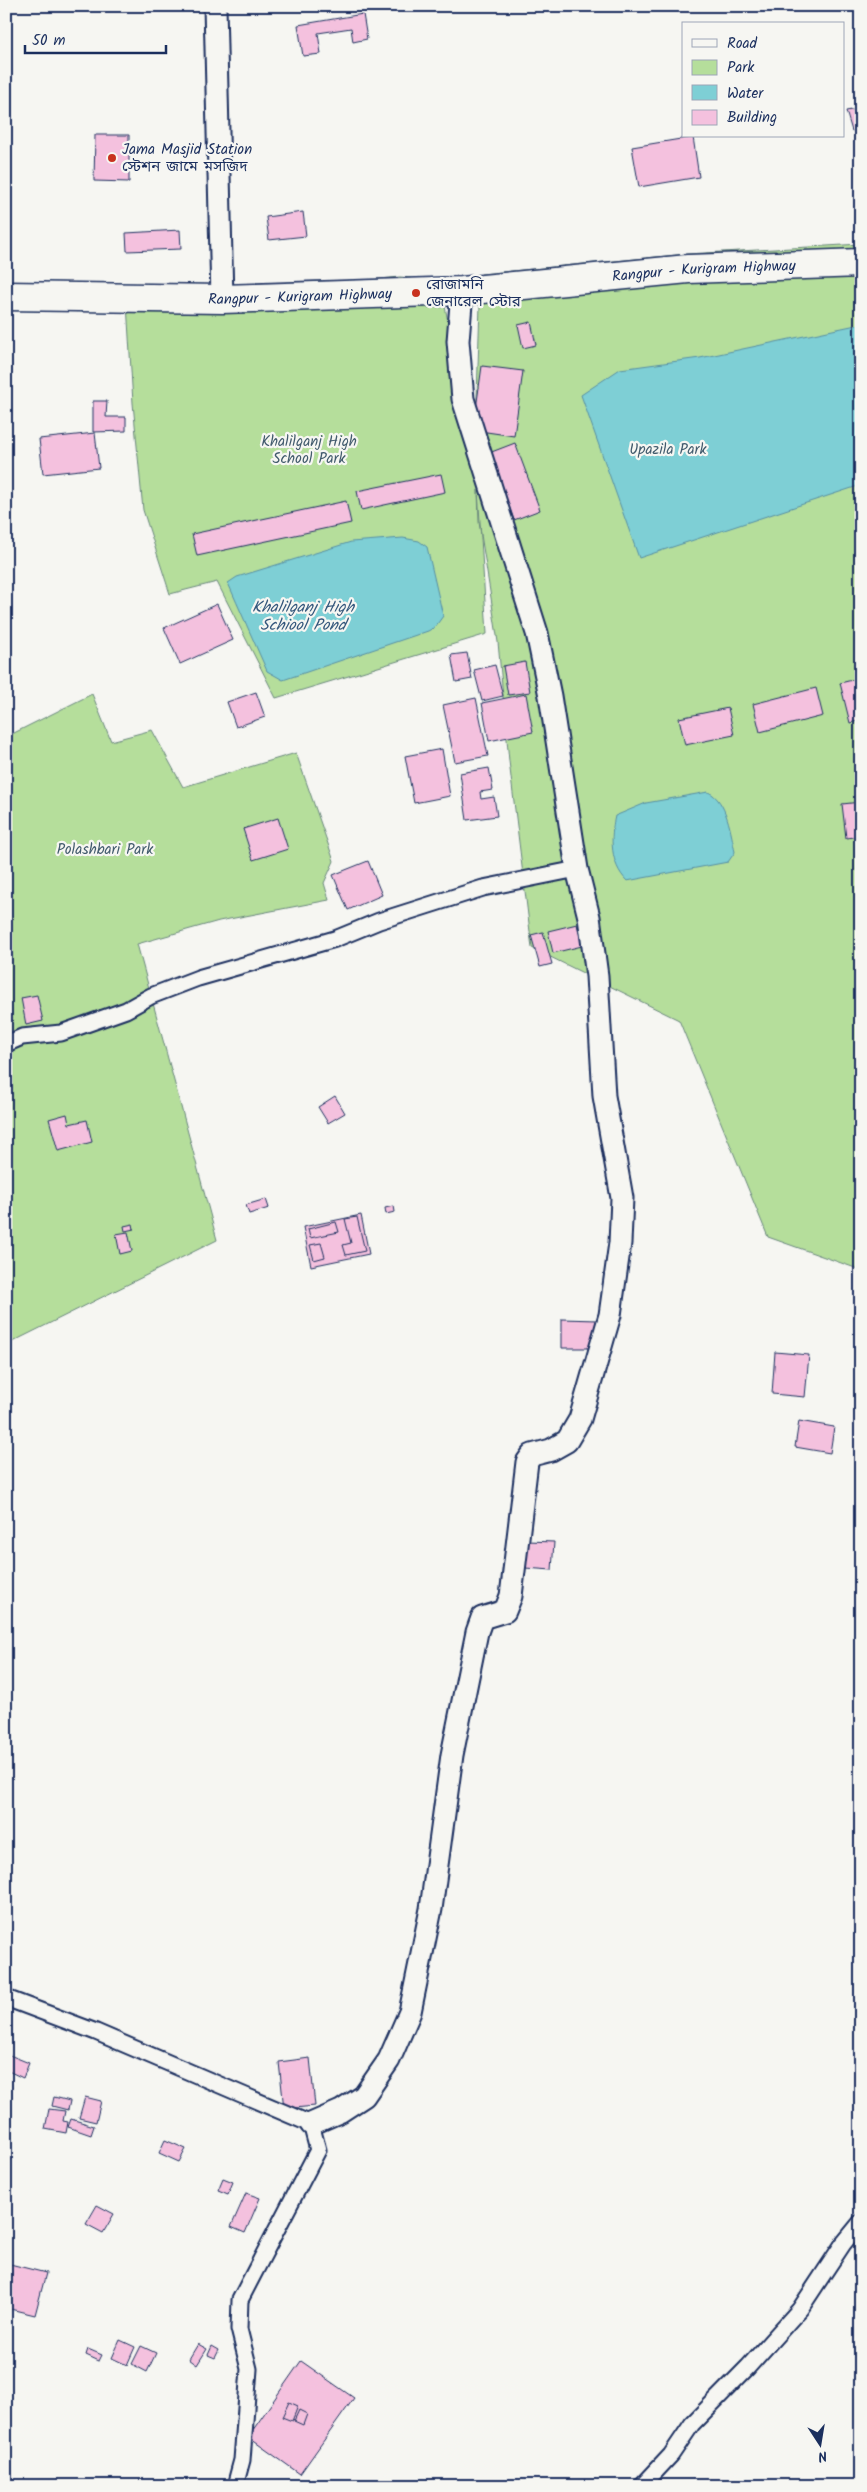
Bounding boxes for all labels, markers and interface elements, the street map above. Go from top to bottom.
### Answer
scale bar [25,22,166,54]
legend [682,22,844,138]
text: 50 m [32,29,66,53]
text: Road [727,32,758,56]
text: Park [727,56,755,80]
text: Water [727,82,764,106]
text: Building [727,106,777,130]
place label: Jama Masjid Station স্টেশন জামে মসজিদ [122,138,252,179]
marker: Jama Masjid Station স্টেশন জামে মসজিদ [106,152,118,164]
street label: Rangpur - Kurigram Highway [611,254,797,289]
place label: রোজামনি জেনারেল স্টোর [426,273,522,314]
street label: Rangpur - Kurigram Highway [208,282,393,312]
marker: রোজামনি জেনারেল স্টোর [410,287,422,299]
park label: Khalilganj High School Park [261,430,357,471]
park label: Upazila Park [629,438,708,462]
water label: Khalilganj High Schiool Pond [252,595,355,638]
park label: Polashbari Park [57,838,154,862]
north arrow [794,2420,844,2470]
text: N [816,2444,829,2467]

